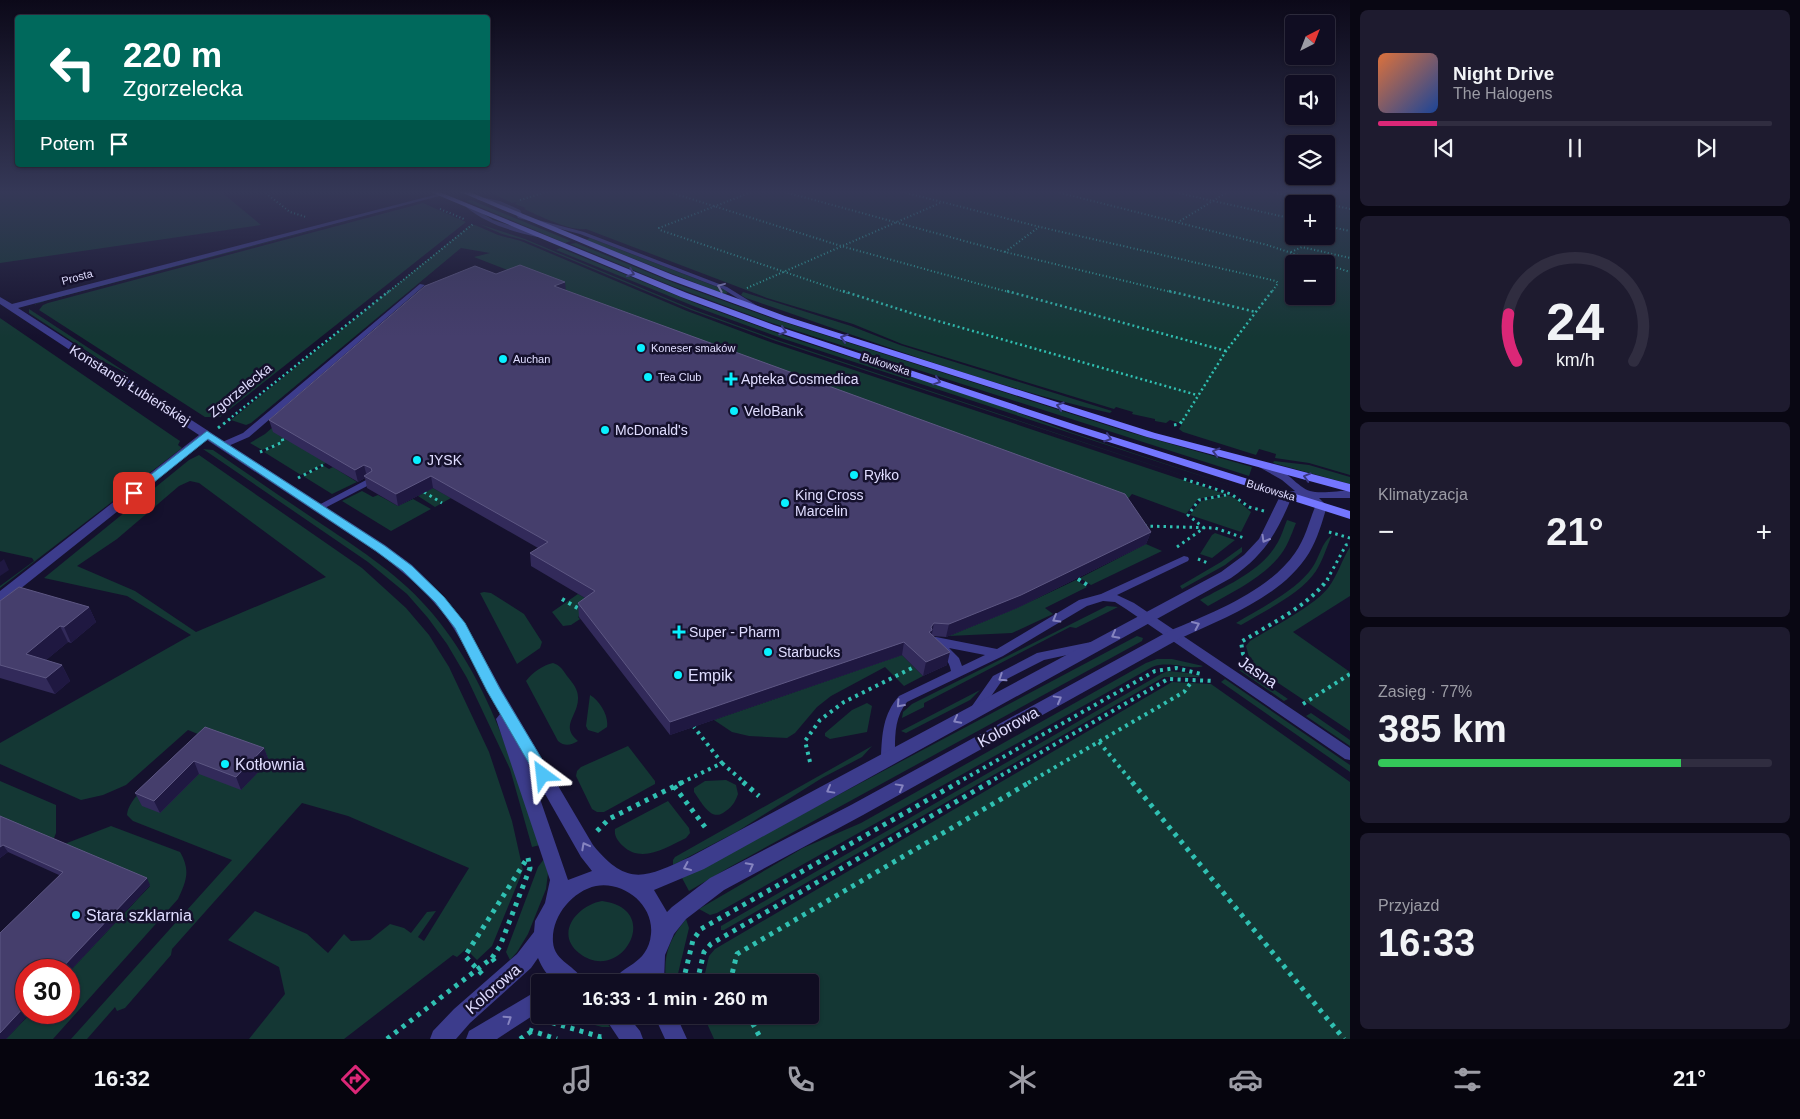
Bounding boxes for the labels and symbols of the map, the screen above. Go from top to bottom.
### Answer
north arrow [1285,15,1335,65]
street label: Prosta [60,267,95,287]
one-way arrow [626,267,635,277]
one-way arrow [717,282,726,293]
one-way arrow [778,325,786,335]
one-way arrow [840,334,849,344]
street label: Konstancji Łubieńskiej [67,342,193,428]
marker: Koneser smaków [635,342,647,354]
place label: Koneser smaków [651,342,735,354]
street label: Bukowska [860,351,913,378]
marker: Auchan [497,353,509,365]
place label: Auchan [513,353,550,365]
street label: Zgorzelecka [205,360,275,420]
marker: Tea Club [642,371,654,383]
place label: Tea Club [658,371,701,383]
place label: Apteka Cosmedica [741,371,859,387]
marker: Apteka Cosmedica [725,373,737,385]
one-way arrow [933,375,941,385]
one-way arrow [1056,402,1065,412]
place label: VeloBank [744,403,804,419]
marker: VeloBank [728,405,740,417]
place label: McDonald's [615,422,688,438]
marker: McDonald's [599,424,611,436]
one-way arrow [1104,433,1112,443]
one-way arrow [1212,447,1220,458]
place label: JYSK [427,452,463,468]
marker: JYSK [411,454,423,466]
place label: Ryłko [864,467,899,483]
marker: Ryłko [848,469,860,481]
pin [113,472,155,514]
one-way arrow [1303,472,1311,482]
street label: Bukowska [1245,477,1298,503]
place label: King Cross Marcelin [795,487,863,519]
marker: King Cross Marcelin [779,497,791,509]
one-way arrow [1262,534,1272,543]
one-way arrow [1053,613,1062,623]
one-way arrow [1191,621,1200,632]
place label: Super - Pharm [689,624,780,640]
marker: Super - Pharm [673,626,685,638]
one-way arrow [1111,628,1120,638]
place label: Starbucks [778,644,840,660]
marker: Starbucks [762,646,774,658]
street label: Jasna [1236,653,1281,691]
place label: Empik [688,667,733,684]
marker: Empik [672,669,684,681]
one-way arrow [998,671,1007,681]
one-way arrow [1052,696,1061,706]
one-way arrow [896,698,905,707]
street label: Kolorowa [975,703,1041,751]
one-way arrow [953,714,962,724]
position arrow [516,748,568,800]
place label: Kotłownia [235,756,304,773]
marker: Kotłownia [219,758,231,770]
one-way arrow [827,783,836,793]
one-way arrow [895,783,904,793]
one-way arrow [581,842,591,851]
one-way arrow [683,861,692,872]
one-way arrow [745,862,754,872]
place label: Stara szklarnia [86,907,192,924]
marker: Stara szklarnia [70,909,82,921]
speed limit sign: 30 [15,959,80,1024]
street label: Kolorowa [462,961,524,1017]
one-way arrow [503,1016,512,1025]

